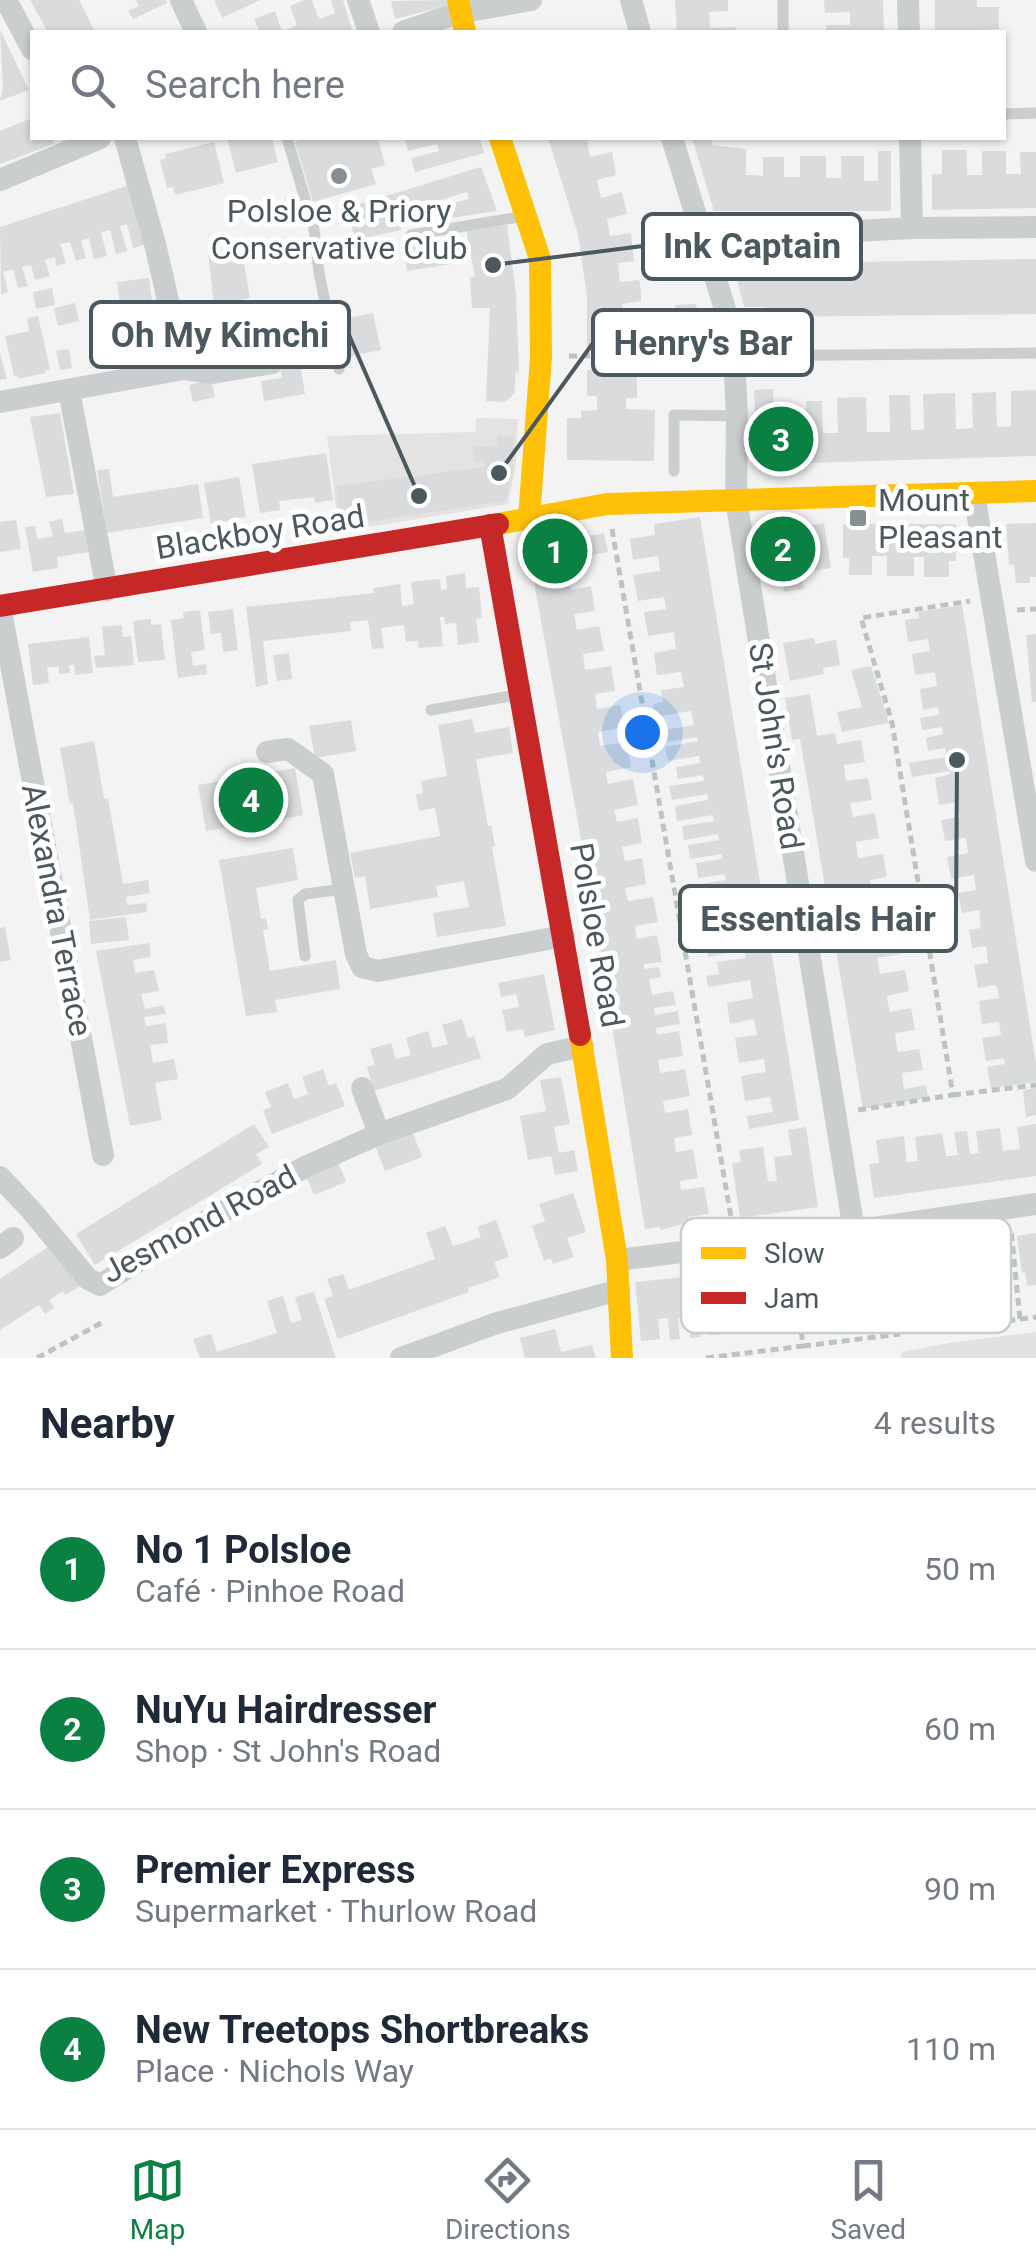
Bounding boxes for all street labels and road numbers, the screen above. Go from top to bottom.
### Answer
street label: Blackboy Road [153,497,367,567]
street label: St John's Road [741,640,811,852]
street label: Alexandra Terrace [14,781,100,1039]
street label: Polsloe Road [562,840,632,1030]
street label: Jesmond Road [95,1157,303,1291]

